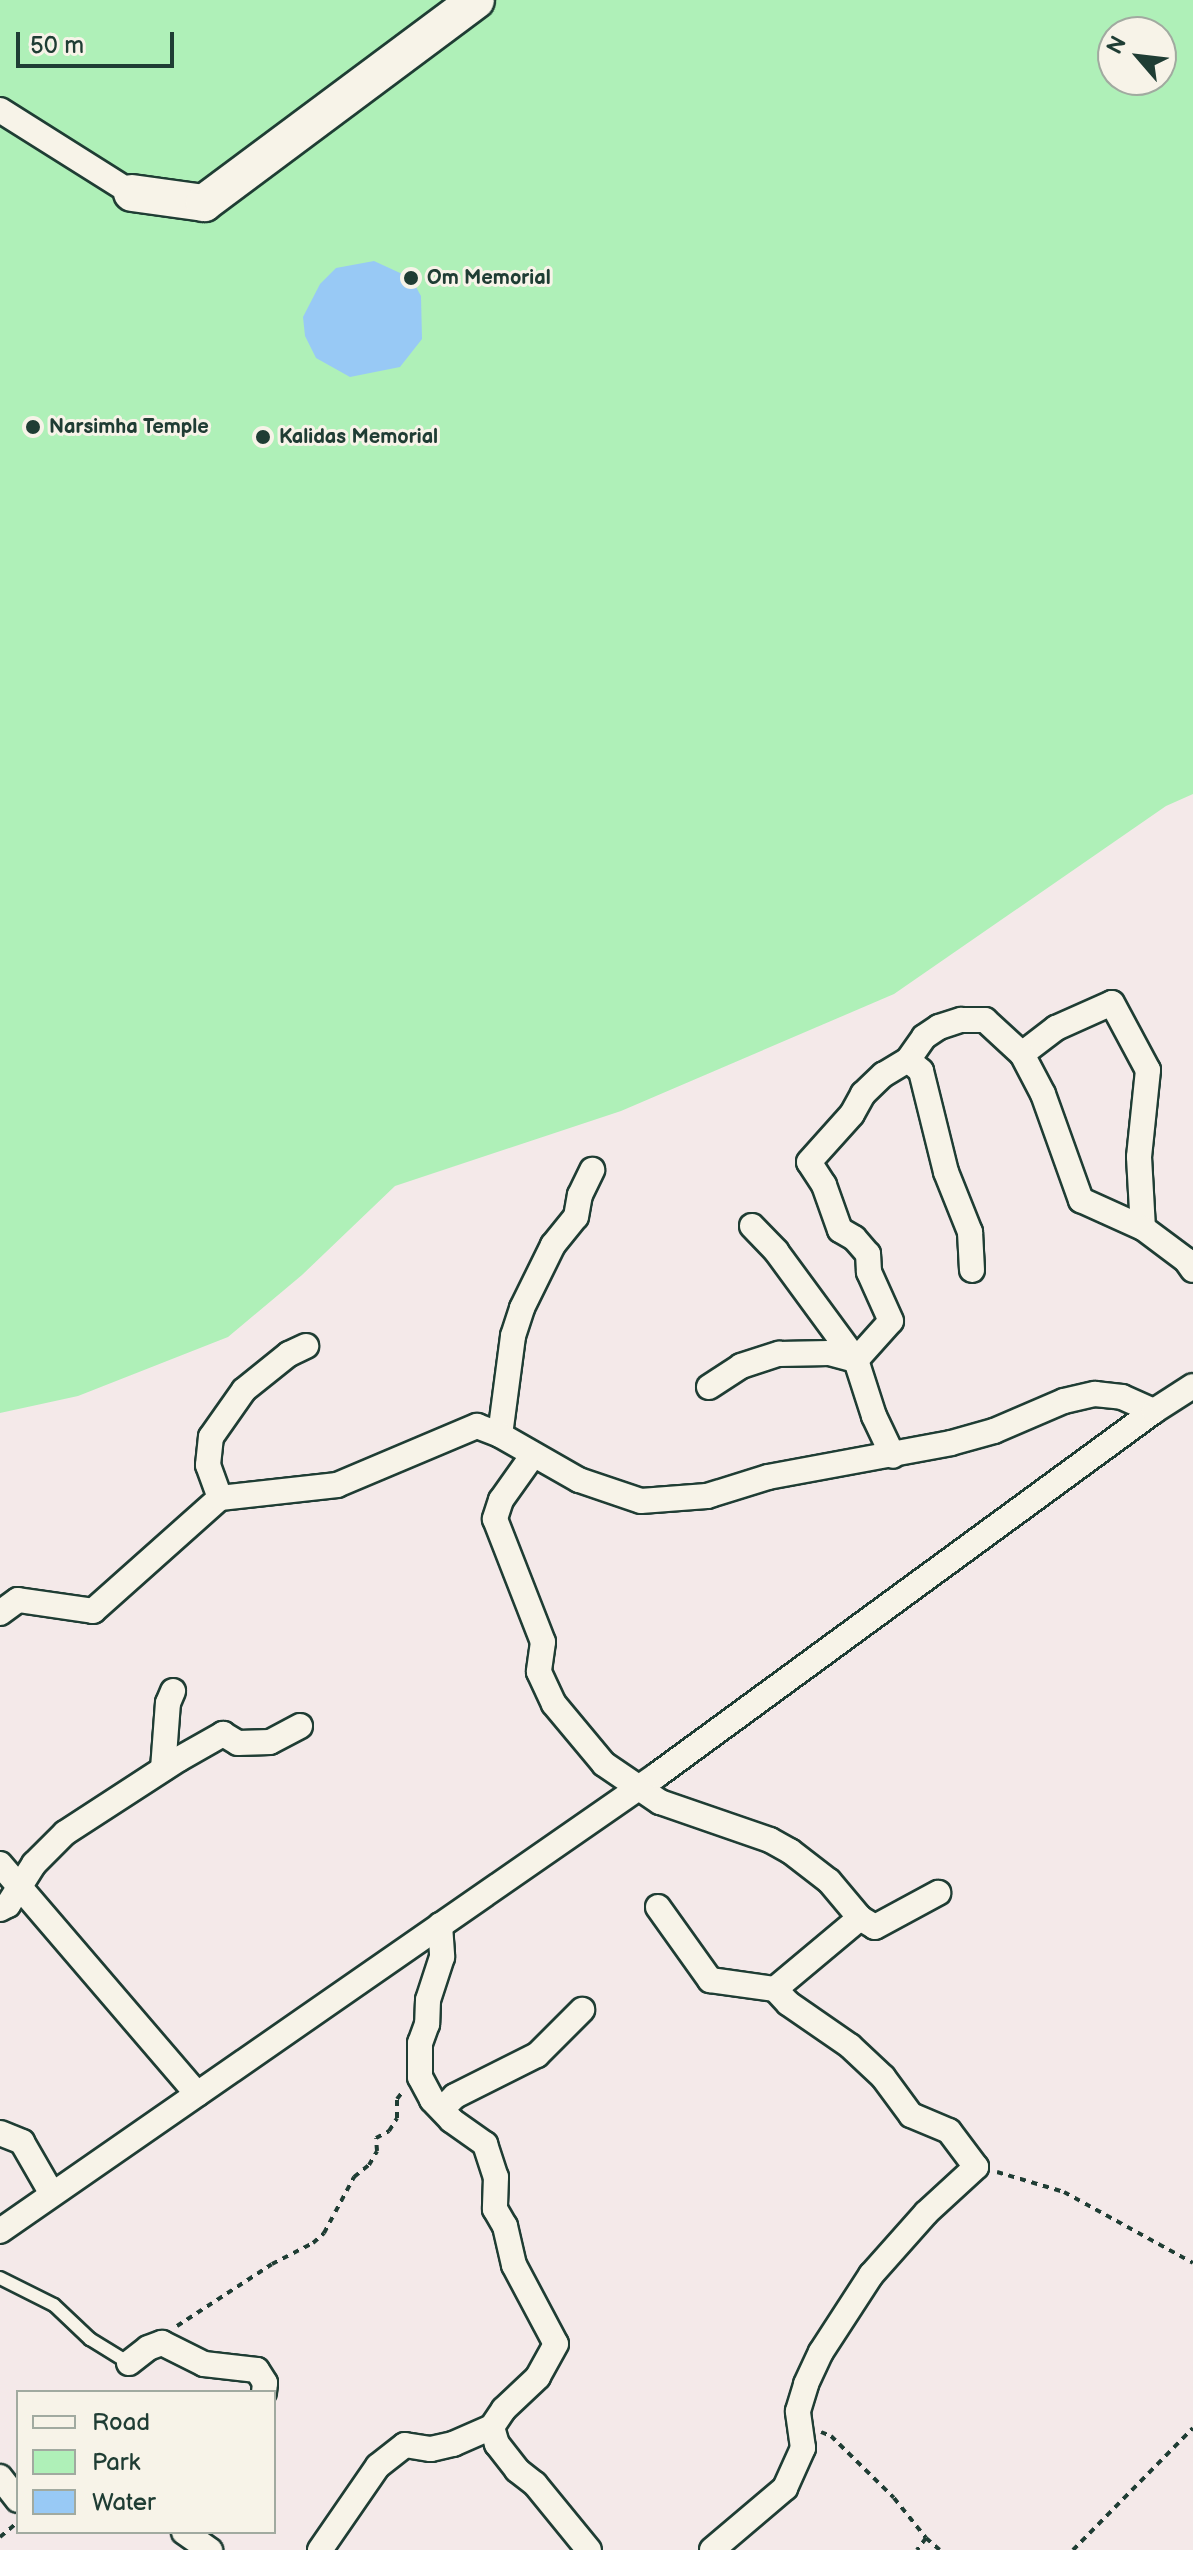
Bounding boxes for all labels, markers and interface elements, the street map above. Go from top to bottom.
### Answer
scale bar [20,16,178,66]
north arrow [1097,16,1177,96]
text: 50 m [30,31,84,60]
text: N [1101,32,1133,59]
place label: Om Memorial [427,266,551,290]
marker: Om Memorial [402,269,420,287]
place label: Narsimha Temple [49,415,209,439]
marker: Narsimha Temple [24,418,42,436]
place label: Kalidas Memorial [279,425,438,449]
marker: Kalidas Memorial [254,428,272,446]
legend [16,2390,276,2534]
text: Road [92,2408,150,2437]
text: Park [92,2448,140,2477]
text: Water [92,2488,156,2517]

